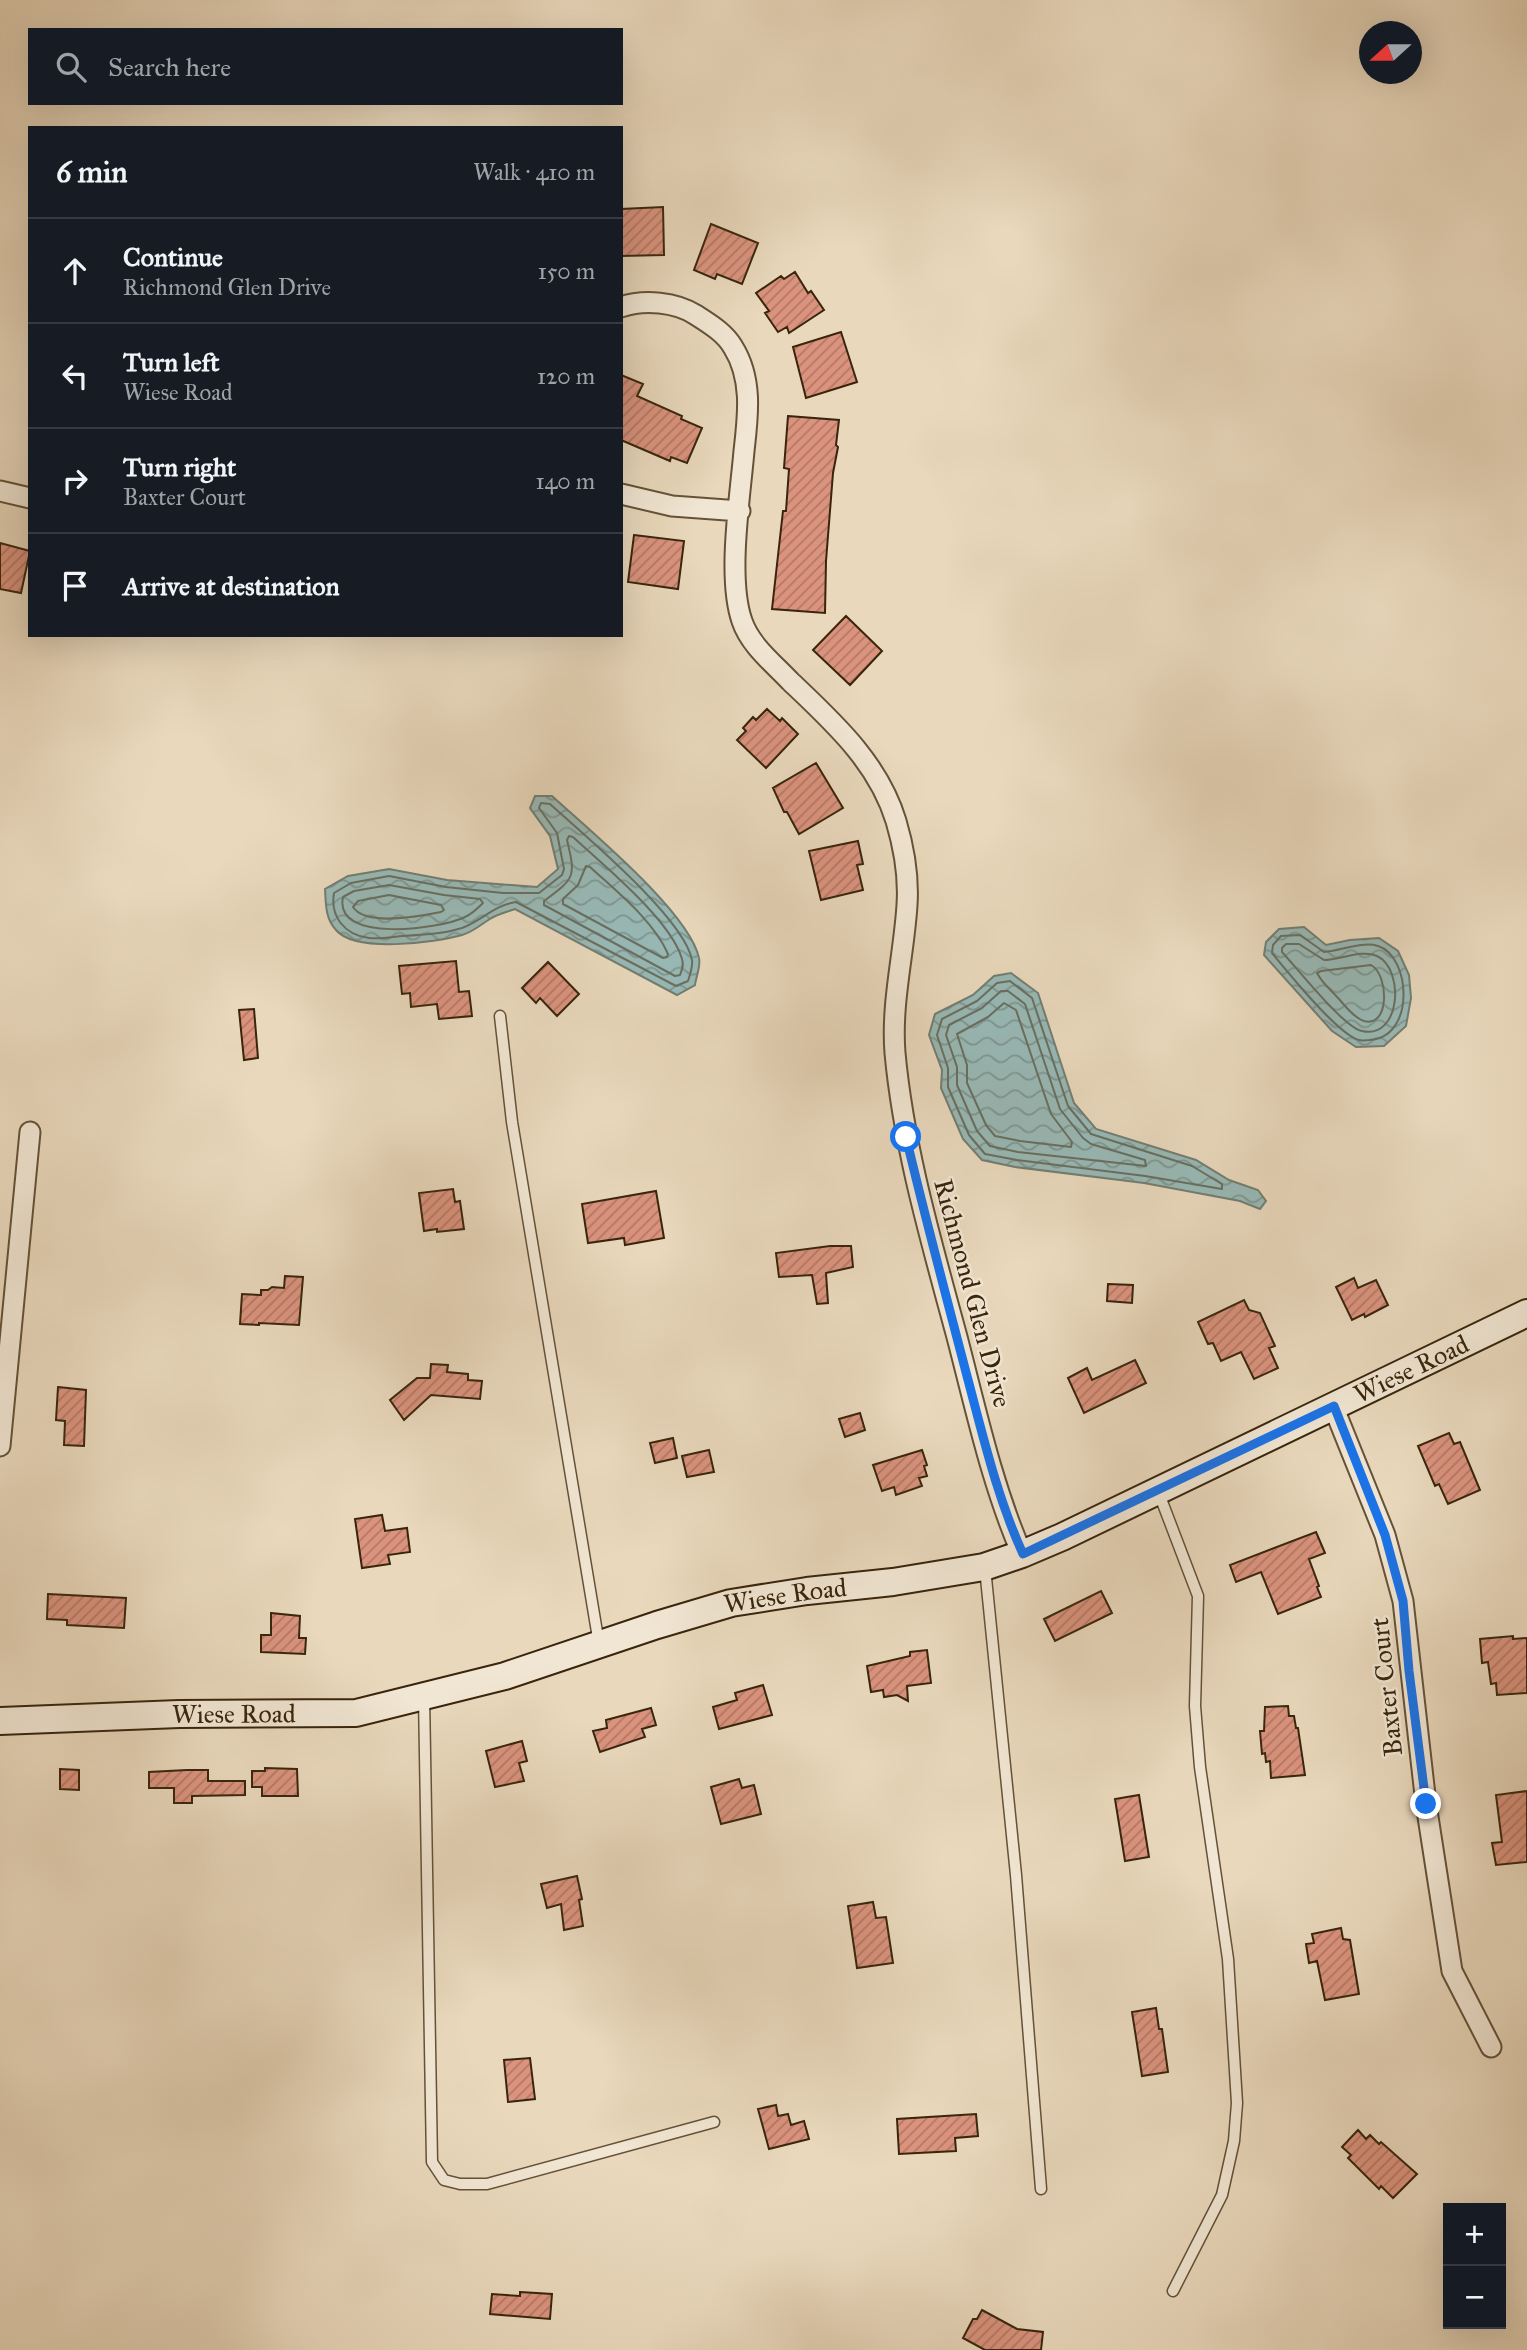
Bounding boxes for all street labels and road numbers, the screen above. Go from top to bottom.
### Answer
street label: Richmond Glen Drive [927,1175,1019,1411]
street label: Wiese Road [1348,1328,1474,1410]
street label: Wiese Road [721,1571,848,1620]
street label: Baxter Court [1363,1616,1409,1758]
street label: Wiese Road [172,1697,296,1730]

